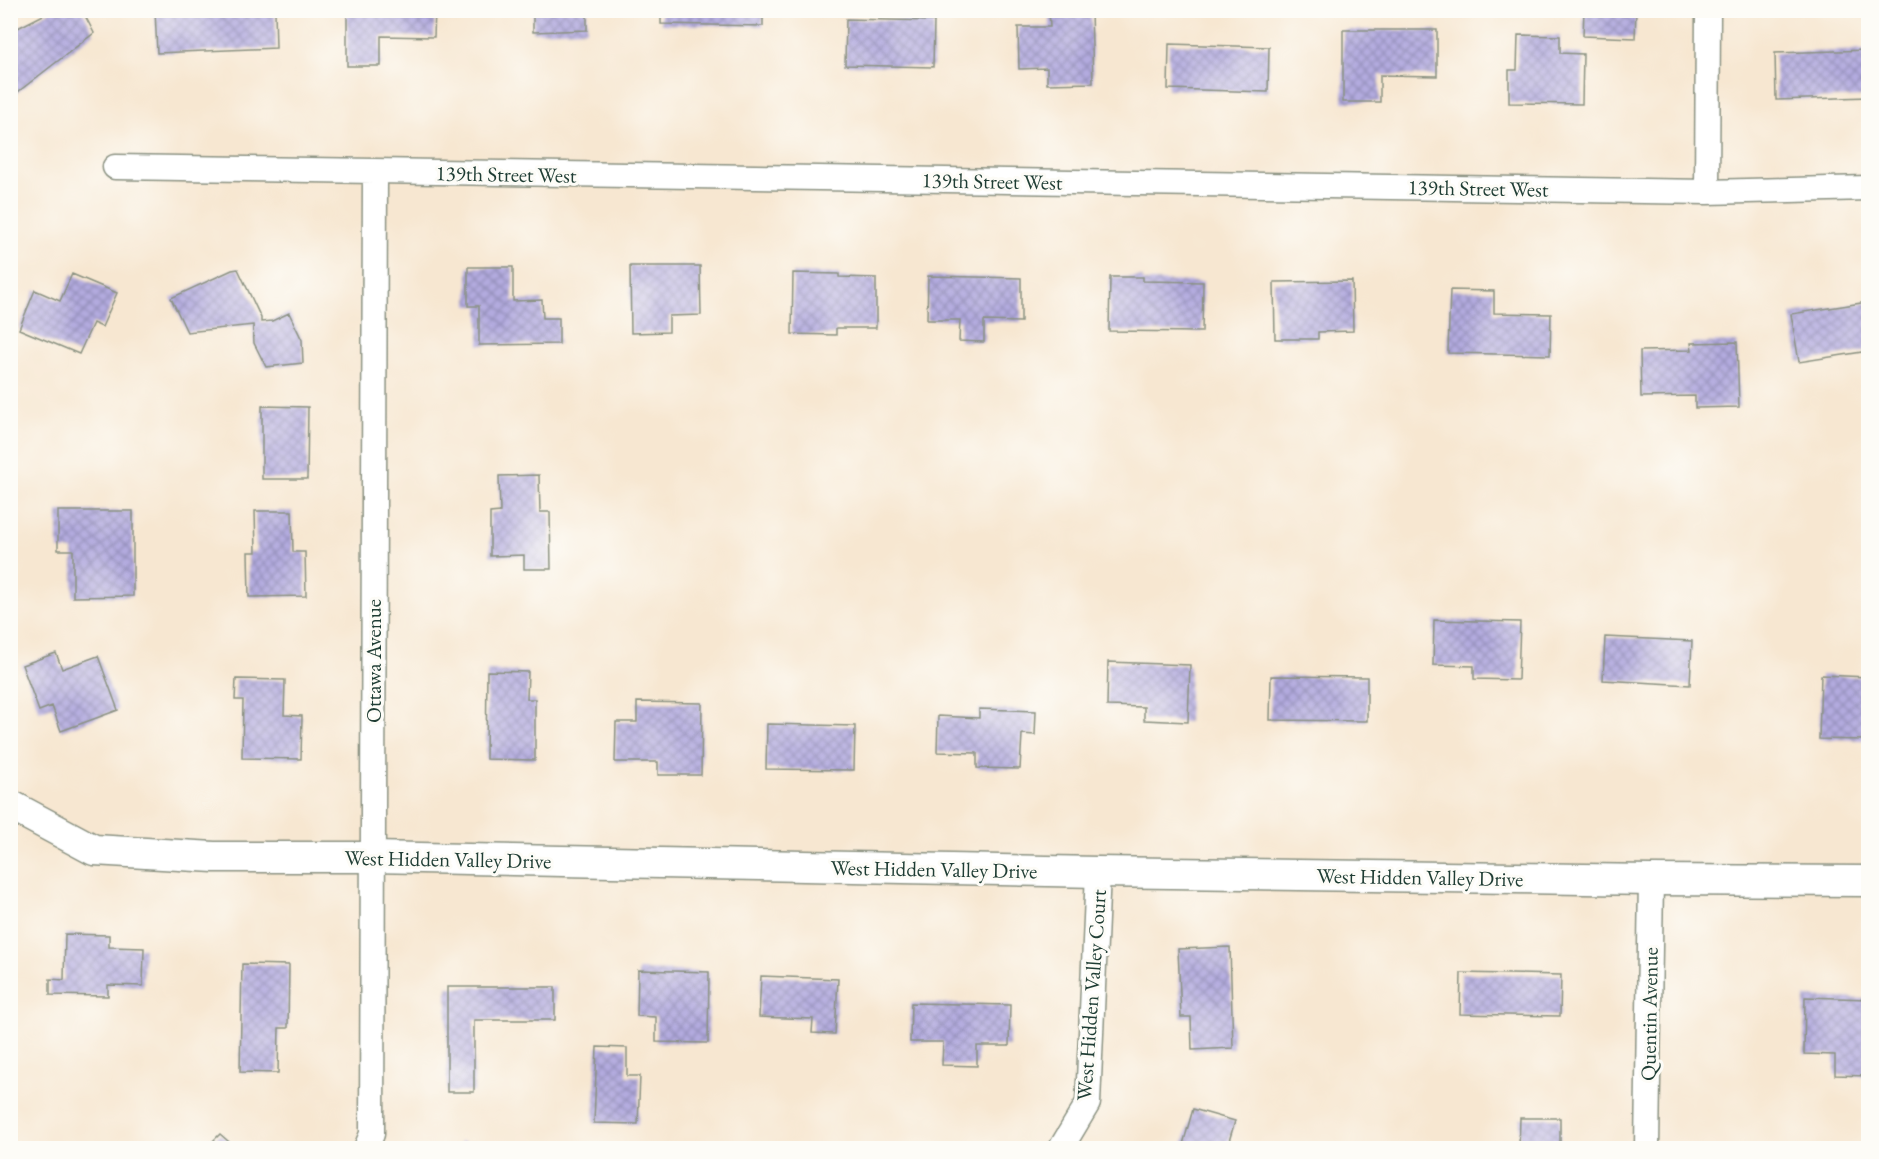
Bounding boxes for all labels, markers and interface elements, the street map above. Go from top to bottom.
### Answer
street label: 139th Street West [435,159,577,189]
street label: 139th Street West [921,166,1063,196]
street label: 139th Street West [1407,173,1549,203]
street label: Ottawa Avenue [360,599,387,723]
street label: West Hidden Valley Drive [344,844,552,874]
street label: West Hidden Valley Drive [830,854,1038,884]
street label: West Hidden Valley Drive [1316,862,1524,892]
street label: West Hidden Valley Court [1070,888,1112,1102]
street label: Quentin Avenue [1634,947,1665,1081]

